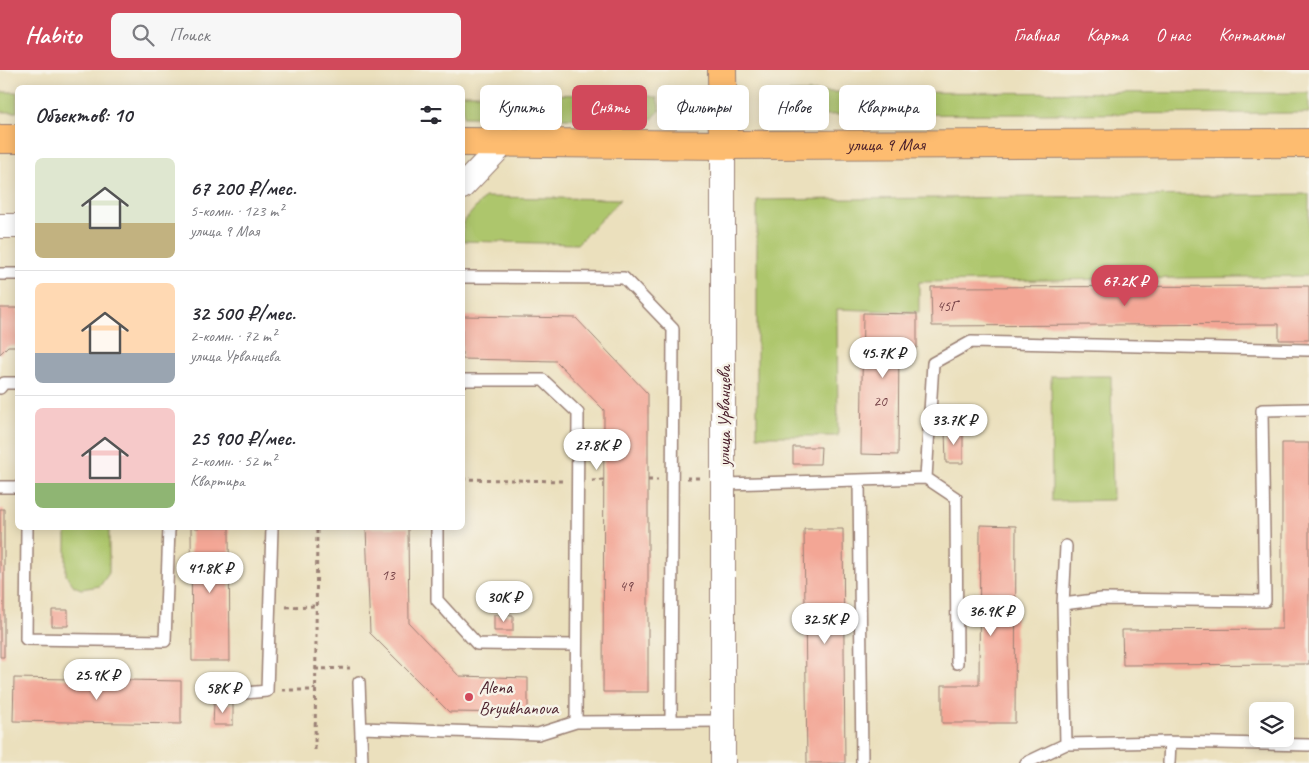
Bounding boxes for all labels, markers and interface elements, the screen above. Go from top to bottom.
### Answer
search box [111,13,461,58]
text: Habito [25,20,81,50]
icon: search [129,21,157,49]
text: Поиск [169,23,210,47]
text: Главная [1014,24,1059,46]
text: Карта [1087,24,1128,46]
text: О нас [1156,24,1191,46]
text: Контакты [1219,24,1284,46]
chip: Купить [480,85,562,130]
chip: Снять [572,85,647,130]
chip: Фильтры [657,85,749,130]
chip: Новое [759,85,829,130]
chip: Квартира [839,85,936,130]
icon: filters [417,101,445,129]
text: Объектов: 10 [35,102,132,128]
street label: улица 9 Мая [846,133,926,156]
text: 67 200 ₽/мес. [190,175,296,201]
icon: home [75,178,135,238]
text: 5-комн. · 123 m² [190,201,283,221]
text: улица 9 Мая [190,221,259,241]
pin: 67.2K ₽ [1079,264,1171,307]
text: 67.2K ₽ [1102,271,1148,291]
house number: 45Г [937,297,960,316]
text: 32 500 ₽/мес. [190,300,295,326]
icon: home [75,303,135,363]
text: 2-комн. · 72 m² [190,326,276,346]
pin: 45.7K ₽ [837,336,929,379]
text: 45.7K ₽ [861,343,905,363]
text: улица Урванцева [190,346,280,366]
street label: улица Урванцева [713,364,735,467]
house number: 20 [873,392,888,411]
pin: 33.7K ₽ [908,404,1000,446]
text: 33.7K ₽ [932,410,976,430]
text: 25 900 ₽/мес. [190,425,295,451]
icon: home [75,428,135,488]
pin: 27.8K ₽ [551,428,643,471]
text: 27.8K ₽ [575,435,619,455]
text: 2-комн. · 52 m² [190,451,276,471]
text: Квартира [190,471,245,491]
pin: 41.8K ₽ [164,552,256,594]
text: 41.8K ₽ [187,558,233,578]
house number: 13 [381,566,396,585]
house number: 49 [619,577,634,596]
pin: 30K ₽ [469,580,539,623]
text: 30K ₽ [487,587,521,607]
pin: 36.9K ₽ [945,594,1037,637]
text: 36.9K ₽ [968,601,1014,621]
pin: 32.5K ₽ [779,602,871,645]
text: 32.5K ₽ [803,609,847,629]
pin: 25.9K ₽ [51,658,143,701]
text: 25.9K ₽ [75,665,119,685]
pin: 58K ₽ [188,672,258,714]
place label: Alena Bryukhanova [479,676,559,719]
text: 58K ₽ [206,678,240,698]
marker: Alena Bryukhanova [463,691,475,703]
map controls [1249,702,1294,747]
button: layers [1249,702,1294,747]

